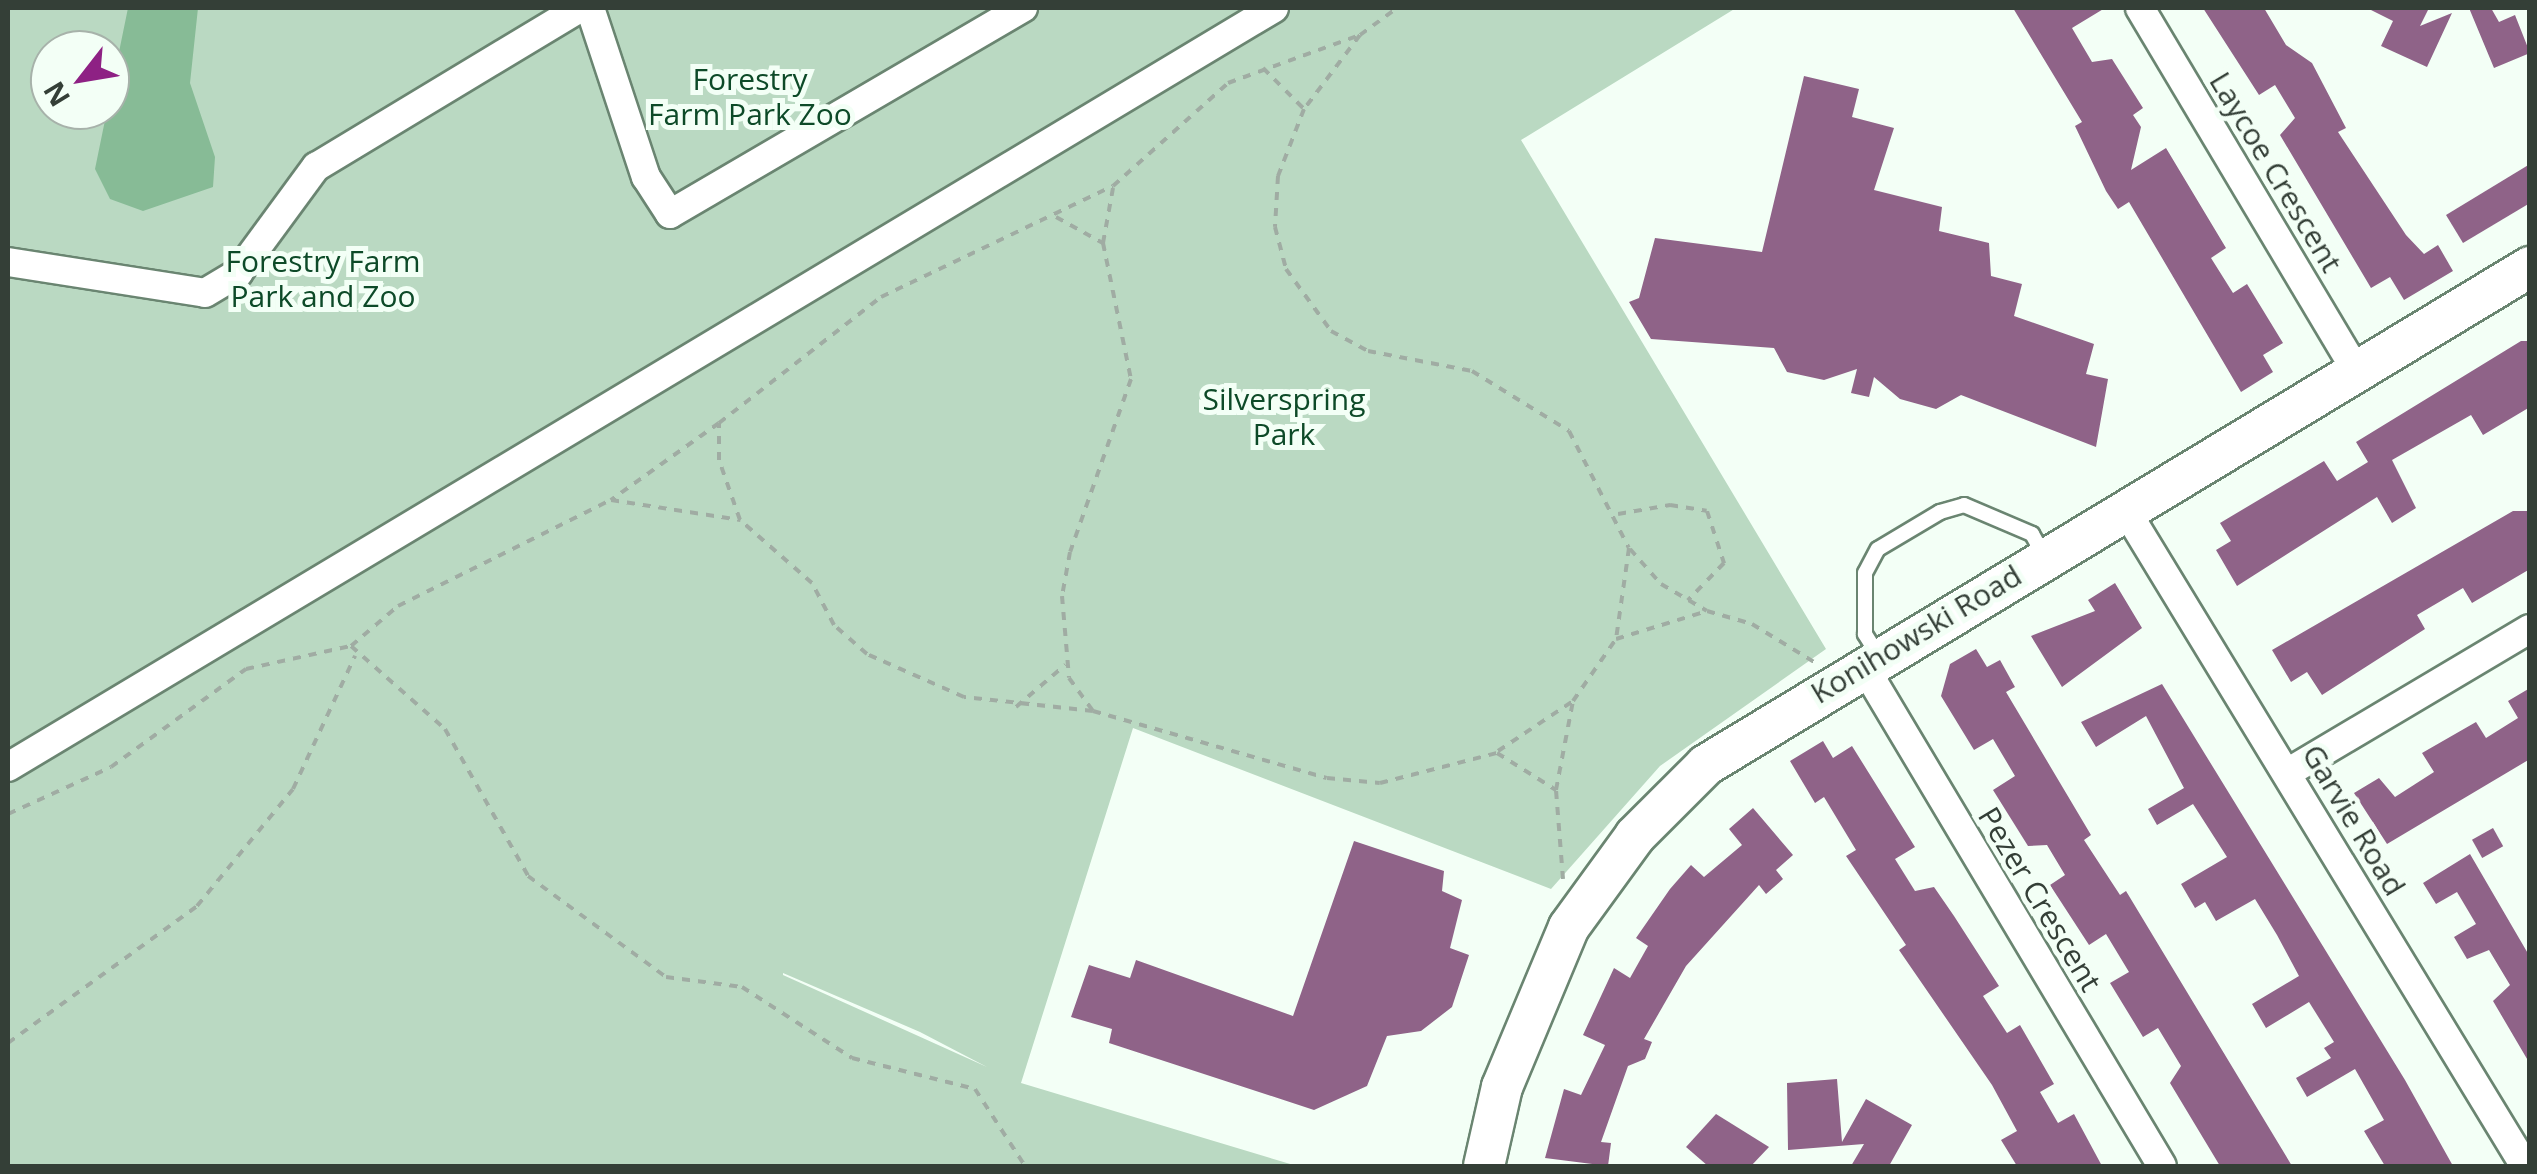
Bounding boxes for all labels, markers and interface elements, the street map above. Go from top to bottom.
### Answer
north arrow [30,30,130,130]
park label: Forestry Farm Park Zoo [648,61,852,132]
street label: Laycoe Crescent [2202,65,2350,279]
text: N [34,75,78,114]
park label: Forestry Farm Park and Zoo [226,243,420,314]
park label: Silverspring Park [1203,381,1365,452]
street label: Konihowski Road [1804,557,2028,711]
street label: Garvie Road [2295,738,2413,902]
street label: Pezer Crescent [1971,800,2109,998]

